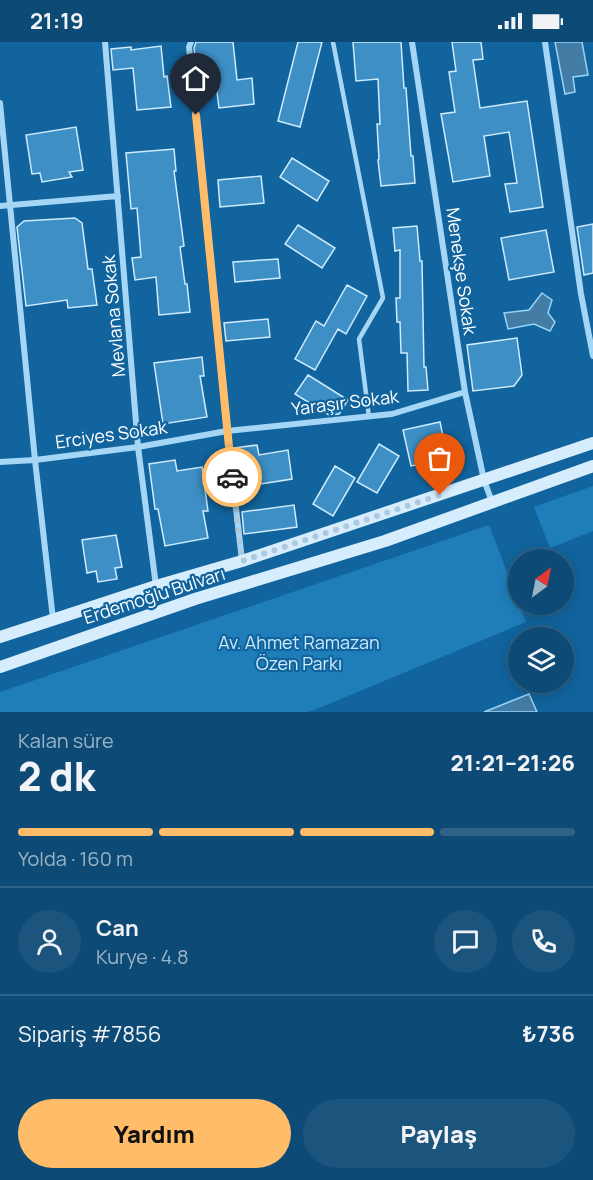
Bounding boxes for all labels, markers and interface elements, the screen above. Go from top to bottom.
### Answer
text: 21:19 [30,6,84,36]
pin [170,53,221,115]
icon: home [179,62,212,95]
street label: Menekşe Sokak [441,206,483,337]
street label: Mevlana Sokak [96,253,130,378]
street label: Yaraşır Sokak [290,383,401,420]
street label: Erciyes Sokak [53,414,170,454]
pin [414,433,465,495]
icon: bag [423,442,456,475]
courier [202,447,262,507]
icon: car [216,461,249,494]
north arrow [508,549,574,615]
map controls [508,549,574,693]
street label: Erdemoğlu Bulvarı [80,561,228,629]
button: layers [508,627,574,693]
park label: Av. Ahmet Ramazan Özen Parkı [218,630,380,675]
text: Kalan süre [18,727,114,754]
text: 21:21–21:26 [451,748,575,778]
text: 2 dk [18,749,95,803]
text: Yolda · 160 m [18,845,133,872]
button: person [18,910,81,973]
button: chat [434,910,497,973]
button: phone [512,910,575,973]
text: Can [96,913,139,943]
text: Kurye · 4.8 [96,943,189,970]
text: Sipariş #7856 [18,1019,161,1049]
text: ₺736 [522,1019,575,1049]
button: Yardım [18,1099,291,1168]
button: Paylaş [303,1099,575,1168]

